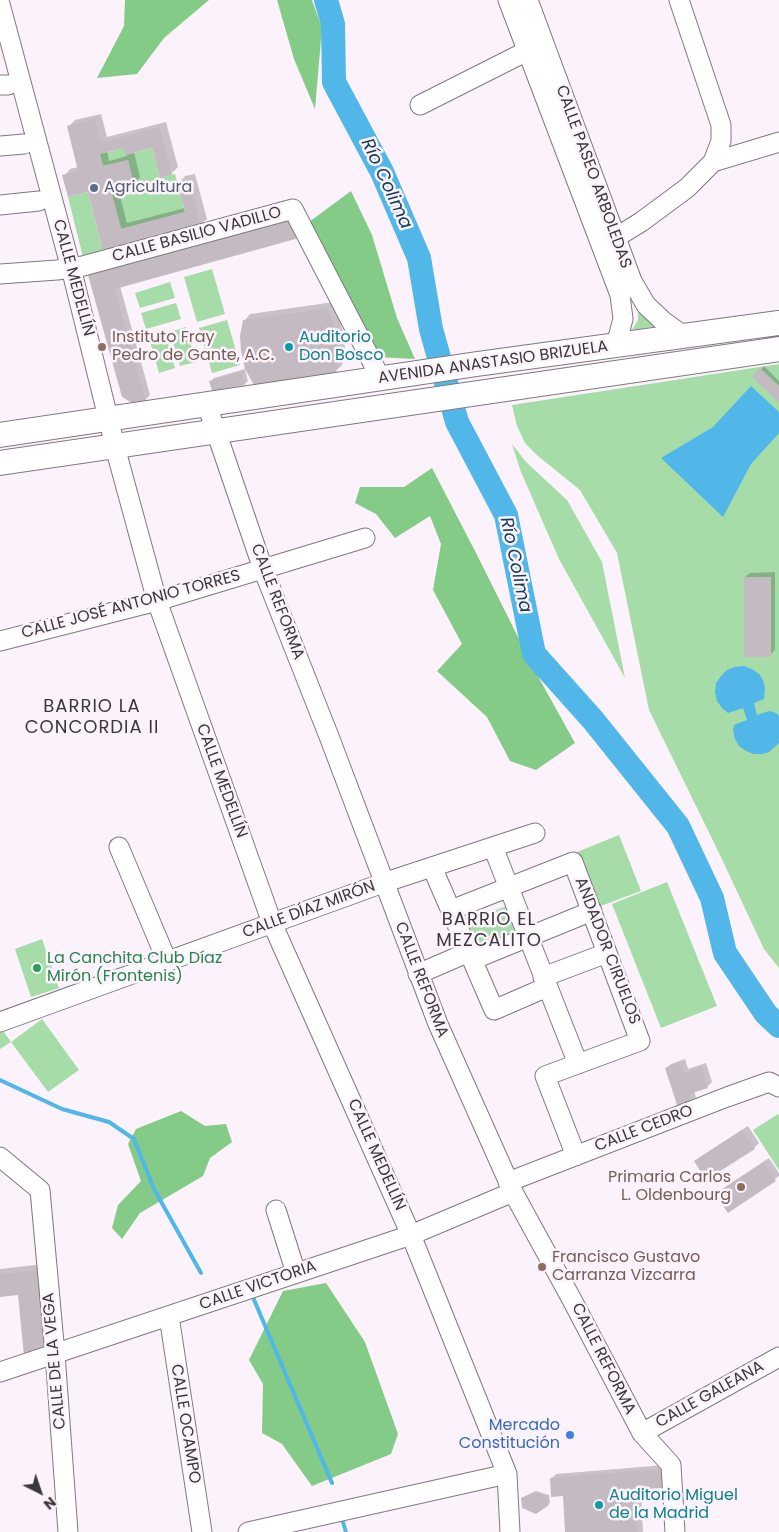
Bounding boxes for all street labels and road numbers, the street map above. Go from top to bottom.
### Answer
street label: CALLE PASEO ARBOLEDAS [551,83,635,271]
street label: CALLE BASILIO VADILLO [110,203,284,267]
street label: CALLE MEDELLÍN [48,218,98,338]
street label: AVENIDA ANASTASIO BRIZUELA [377,337,609,389]
street label: CALLE REFORMA [246,541,308,663]
street label: CALLE JOSÉ ANTONIO TORRES [19,566,243,644]
street label: CALLE MEDELLÍN [191,721,251,841]
street label: ANDADOR CIRUELOS [570,875,644,1027]
street label: CALLE DÍAZ MIRÓN [240,877,378,943]
street label: CALLE REFORMA [390,919,452,1041]
street label: CALLE MEDELLÍN [343,1096,409,1214]
street label: CALLE CEDRO [592,1101,696,1157]
street label: CALLE VICTORIA [197,1257,319,1315]
street label: CALLE DE LA VEGA [39,1292,71,1430]
street label: CALLE REFORMA [567,1300,639,1418]
street label: CALLE GALEANA [653,1357,767,1433]
street label: CALLE OCAMPO [166,1363,204,1485]

